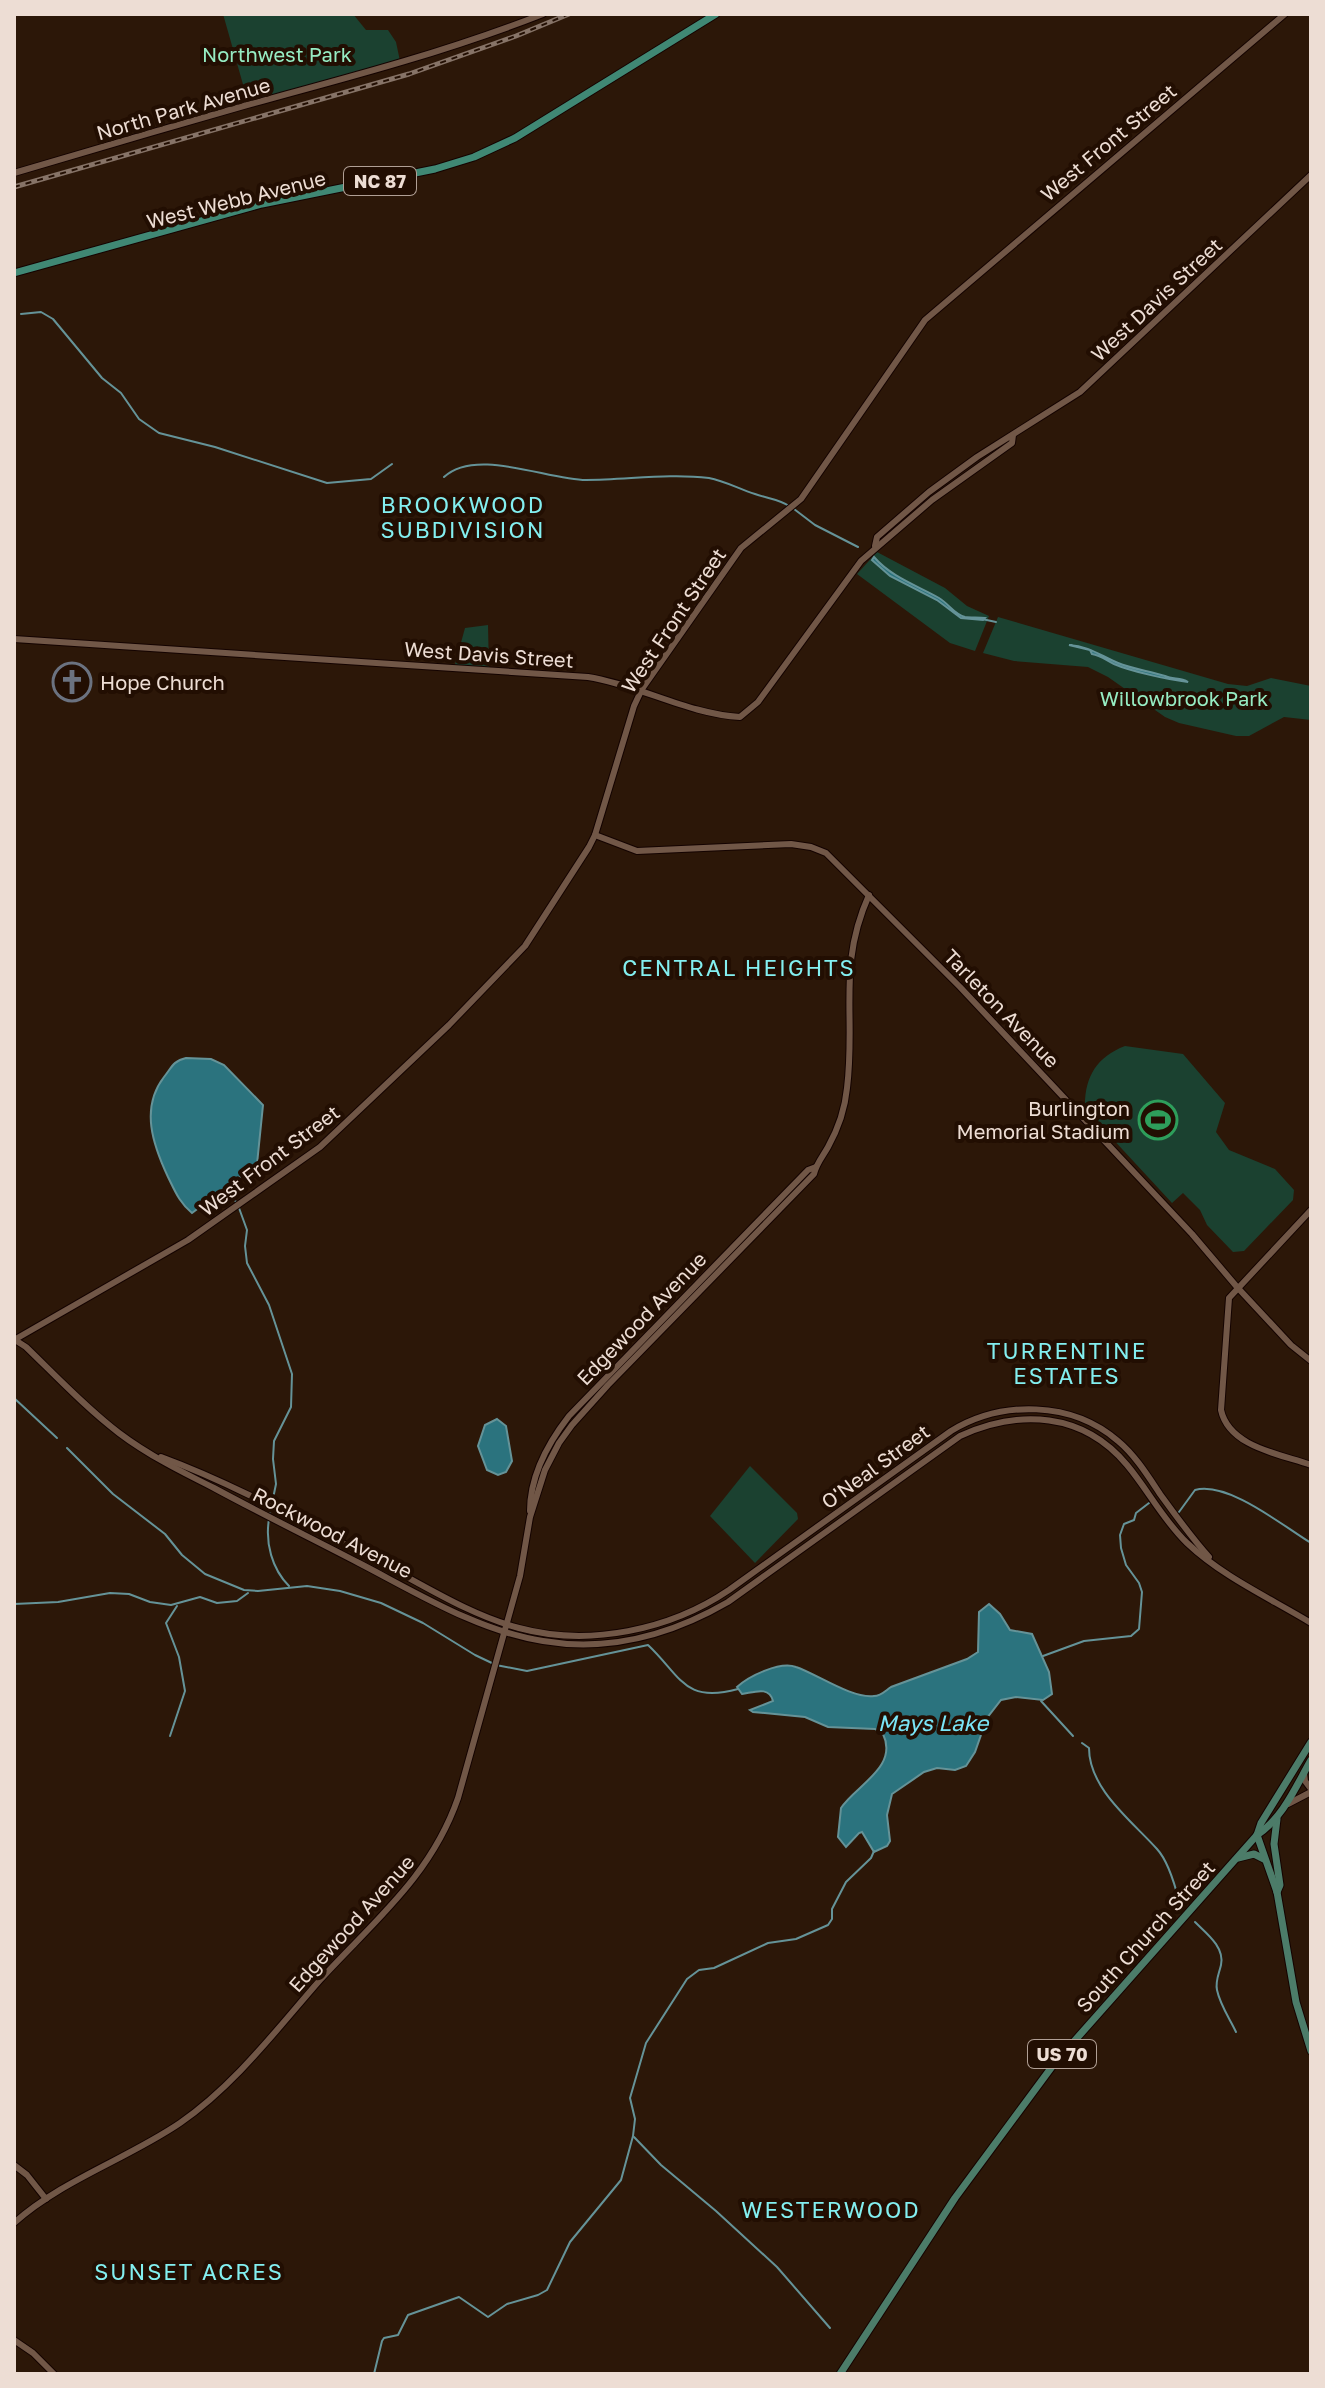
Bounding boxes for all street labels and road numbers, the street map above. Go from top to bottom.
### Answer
street label: North Park Avenue [93,72,273,144]
street label: West Front Street [1035,78,1181,206]
street label: West Webb Avenue [144,165,328,233]
road number: NC 87 [344,167,416,195]
street label: West Davis Street [1086,232,1226,366]
street label: West Front Street [616,543,730,697]
street label: West Davis Street [403,636,575,672]
street label: Tarleton Avenue [939,944,1065,1072]
street label: West Front Street [194,1099,344,1221]
street label: Edgewood Avenue [571,1246,711,1390]
street label: O'Neal Street [816,1419,934,1513]
street label: Rockwood Avenue [249,1481,417,1583]
street label: Edgewood Avenue [283,1850,419,1996]
street label: South Church Street [1071,1855,1219,2017]
road number: US 70 [1028,2040,1096,2068]

